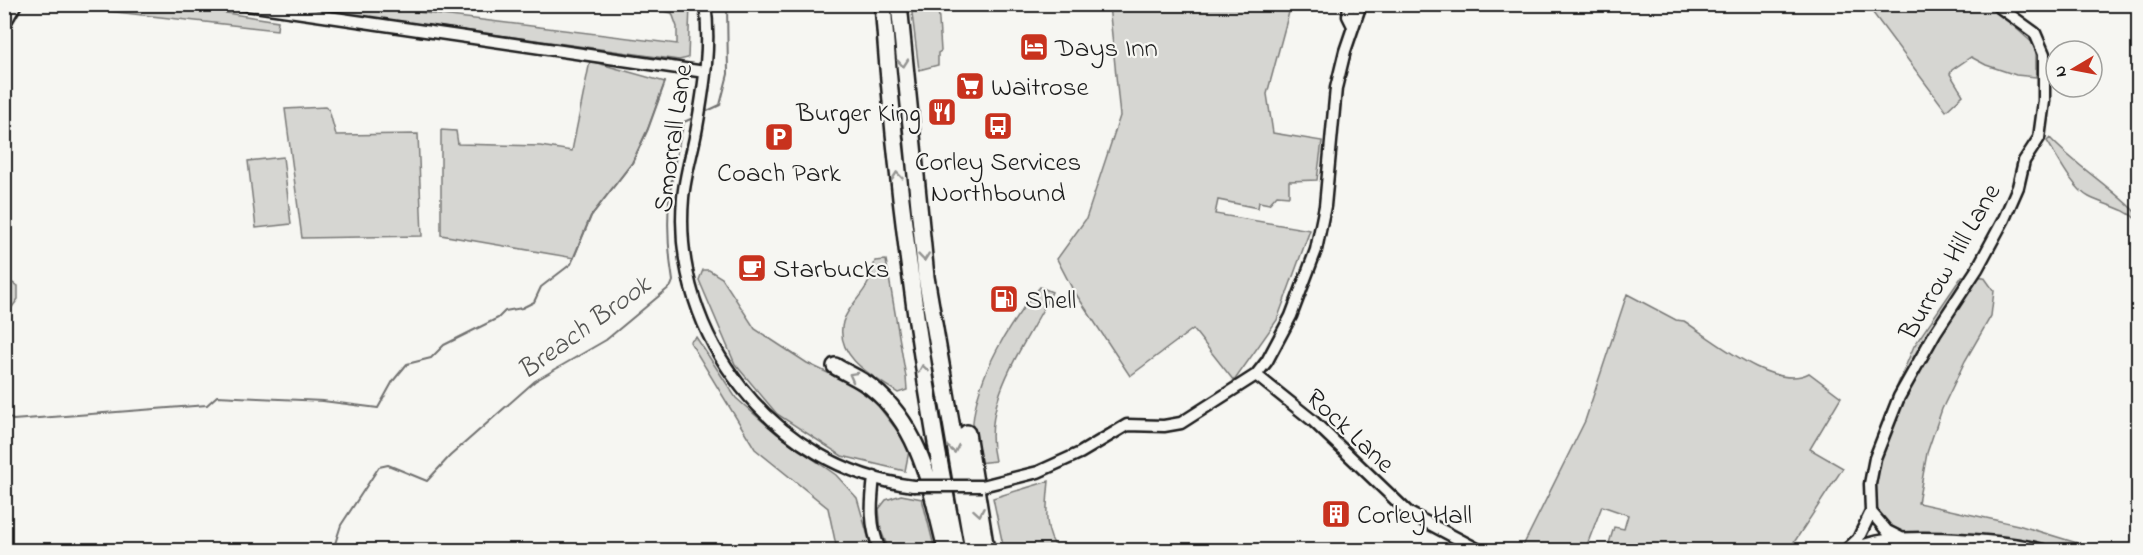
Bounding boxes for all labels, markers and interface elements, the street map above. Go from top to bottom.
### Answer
place label: Days Inn [1054,30,1158,69]
hotel icon: Days Inn [1018,31,1050,63]
north arrow [2044,39,2104,99]
one-way arrow [897,58,910,67]
street label: Smorrall Lane [645,61,704,215]
text: N [2048,64,2074,79]
place label: Waitrose [991,69,1090,108]
supermarket icon: Waitrose [954,70,986,102]
place label: Burger King [795,95,921,134]
restaurant icon: Burger King [926,96,958,128]
bus stop icon: Corley Services Northbound [982,110,1014,142]
parking icon: Coach Park [763,121,795,153]
place label: Corley Services Northbound [915,144,1081,214]
place label: Coach Park [717,155,841,194]
one-way arrow [891,171,904,180]
street label: Burrow Hill Lane [1890,176,2012,349]
place label: Starbucks [773,251,890,290]
cafe icon: Starbucks [736,252,768,284]
one-way arrow [917,252,930,261]
water label: Breach Brook [510,265,662,391]
place label: Shell [1025,282,1076,321]
fuel station icon: Shell [988,283,1020,315]
one-way arrow [917,364,930,374]
one-way arrow [849,372,859,383]
street label: Rock Lane [1296,380,1403,484]
one-way arrow [947,444,960,454]
place label: Corley Hall [1357,497,1472,536]
building icon: Corley Hall [1320,498,1352,530]
one-way arrow [972,507,985,517]

